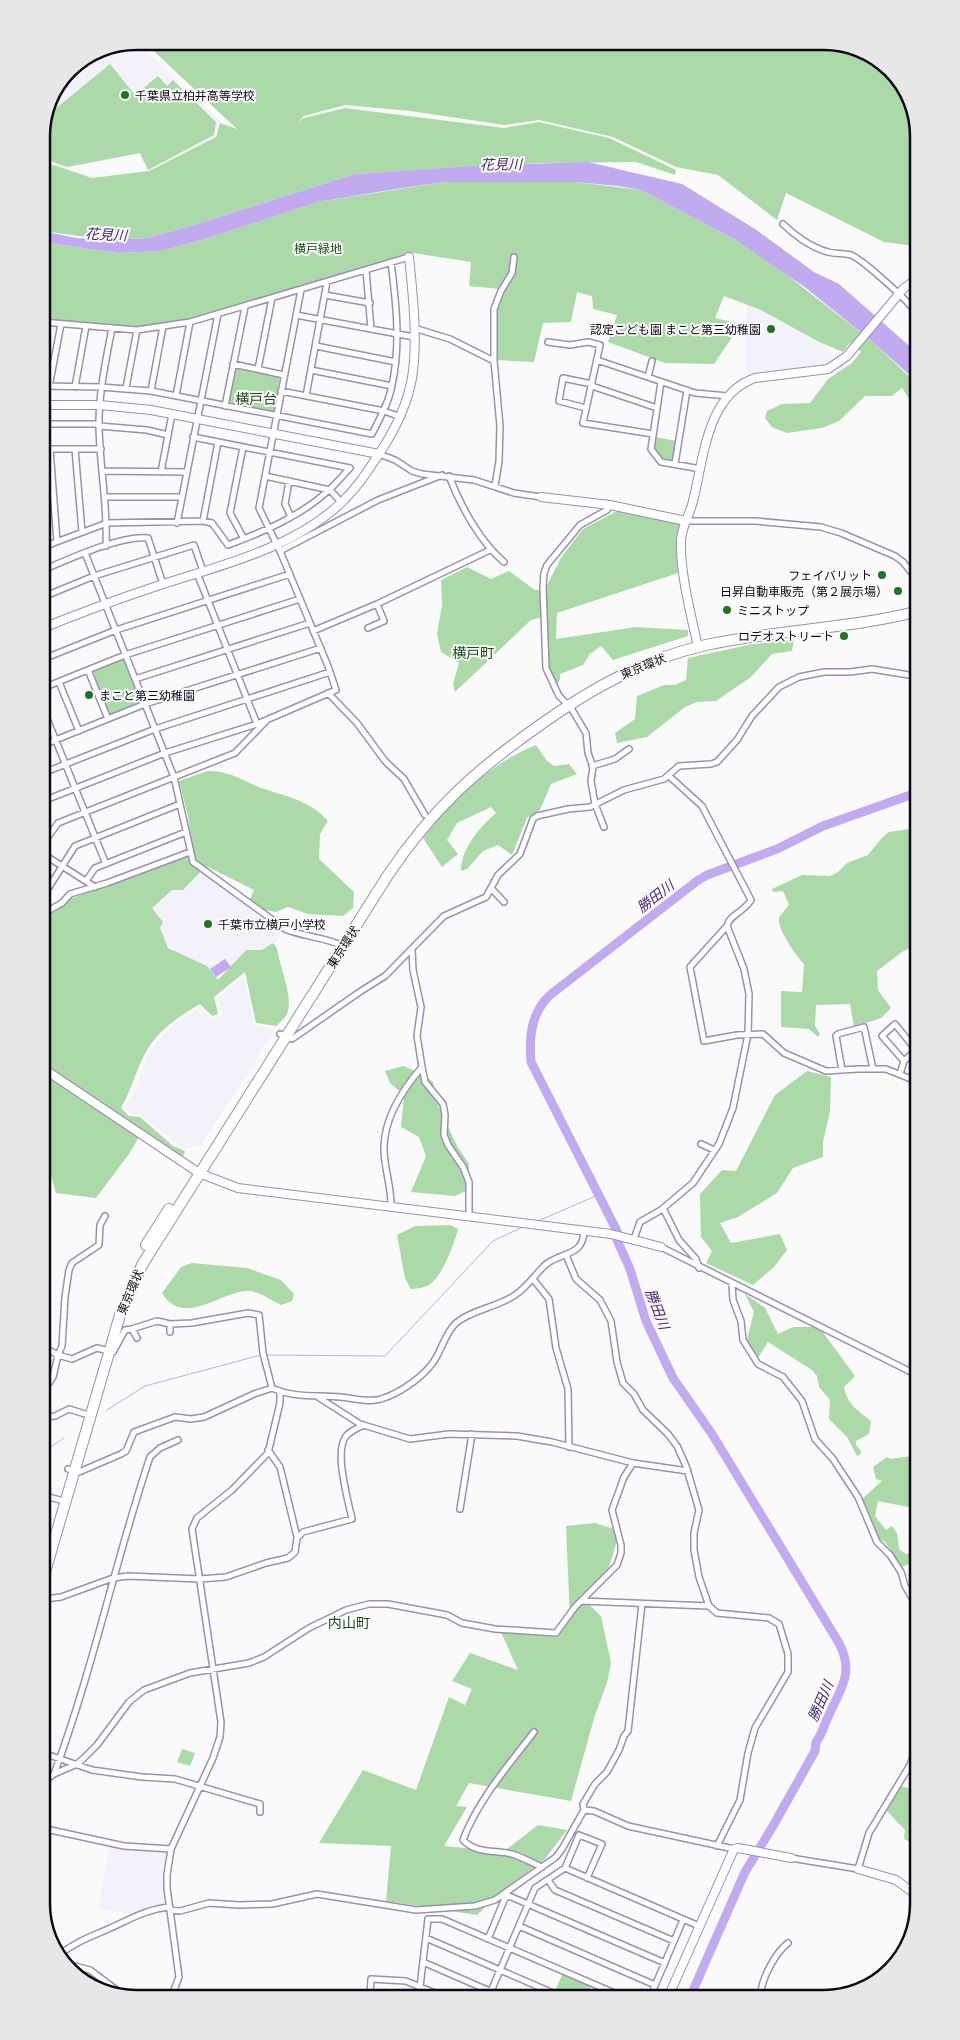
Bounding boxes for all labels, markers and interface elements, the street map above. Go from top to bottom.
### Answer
place label: 千葉県立柏井高等学校 [135,88,255,103]
marker: 千葉県立柏井高等学校 [119,89,131,101]
water label: 花見川 [480,155,524,173]
water label: 花見川 [85,224,129,244]
park label: 横戸緑地 [294,241,342,256]
place label: 認定こども園 まこと第三幼稚園 [590,322,761,337]
marker: 認定こども園 まこと第三幼稚園 [765,323,777,335]
district label: 横戸台 [235,390,277,407]
place label: フェイバリット [788,568,872,583]
marker: フェイバリット [876,569,888,581]
place label: 日昇自動車販売（第２展示場） [720,584,888,599]
marker: 日昇自動車販売（第２展示場） [892,585,904,597]
place label: ミニストップ [737,603,809,618]
marker: ミニストップ [721,604,733,616]
place label: ロデオストリート [738,629,834,644]
marker: ロデオストリート [838,630,850,642]
district label: 横戸町 [452,644,494,661]
street label: 東京環状 [618,650,668,682]
place label: まこと第三幼稚園 [99,688,195,703]
marker: まこと第三幼稚園 [83,689,95,701]
water label: 勝田川 [633,875,678,916]
place label: 千葉市立横戸小学校 [218,917,326,932]
marker: 千葉市立横戸小学校 [202,918,214,930]
street label: 東京環状 [324,923,362,971]
street label: 東京環状 [114,1267,146,1317]
water label: 勝田川 [643,1286,674,1334]
district label: 内山町 [328,1614,370,1631]
water label: 勝田川 [804,1677,837,1724]

